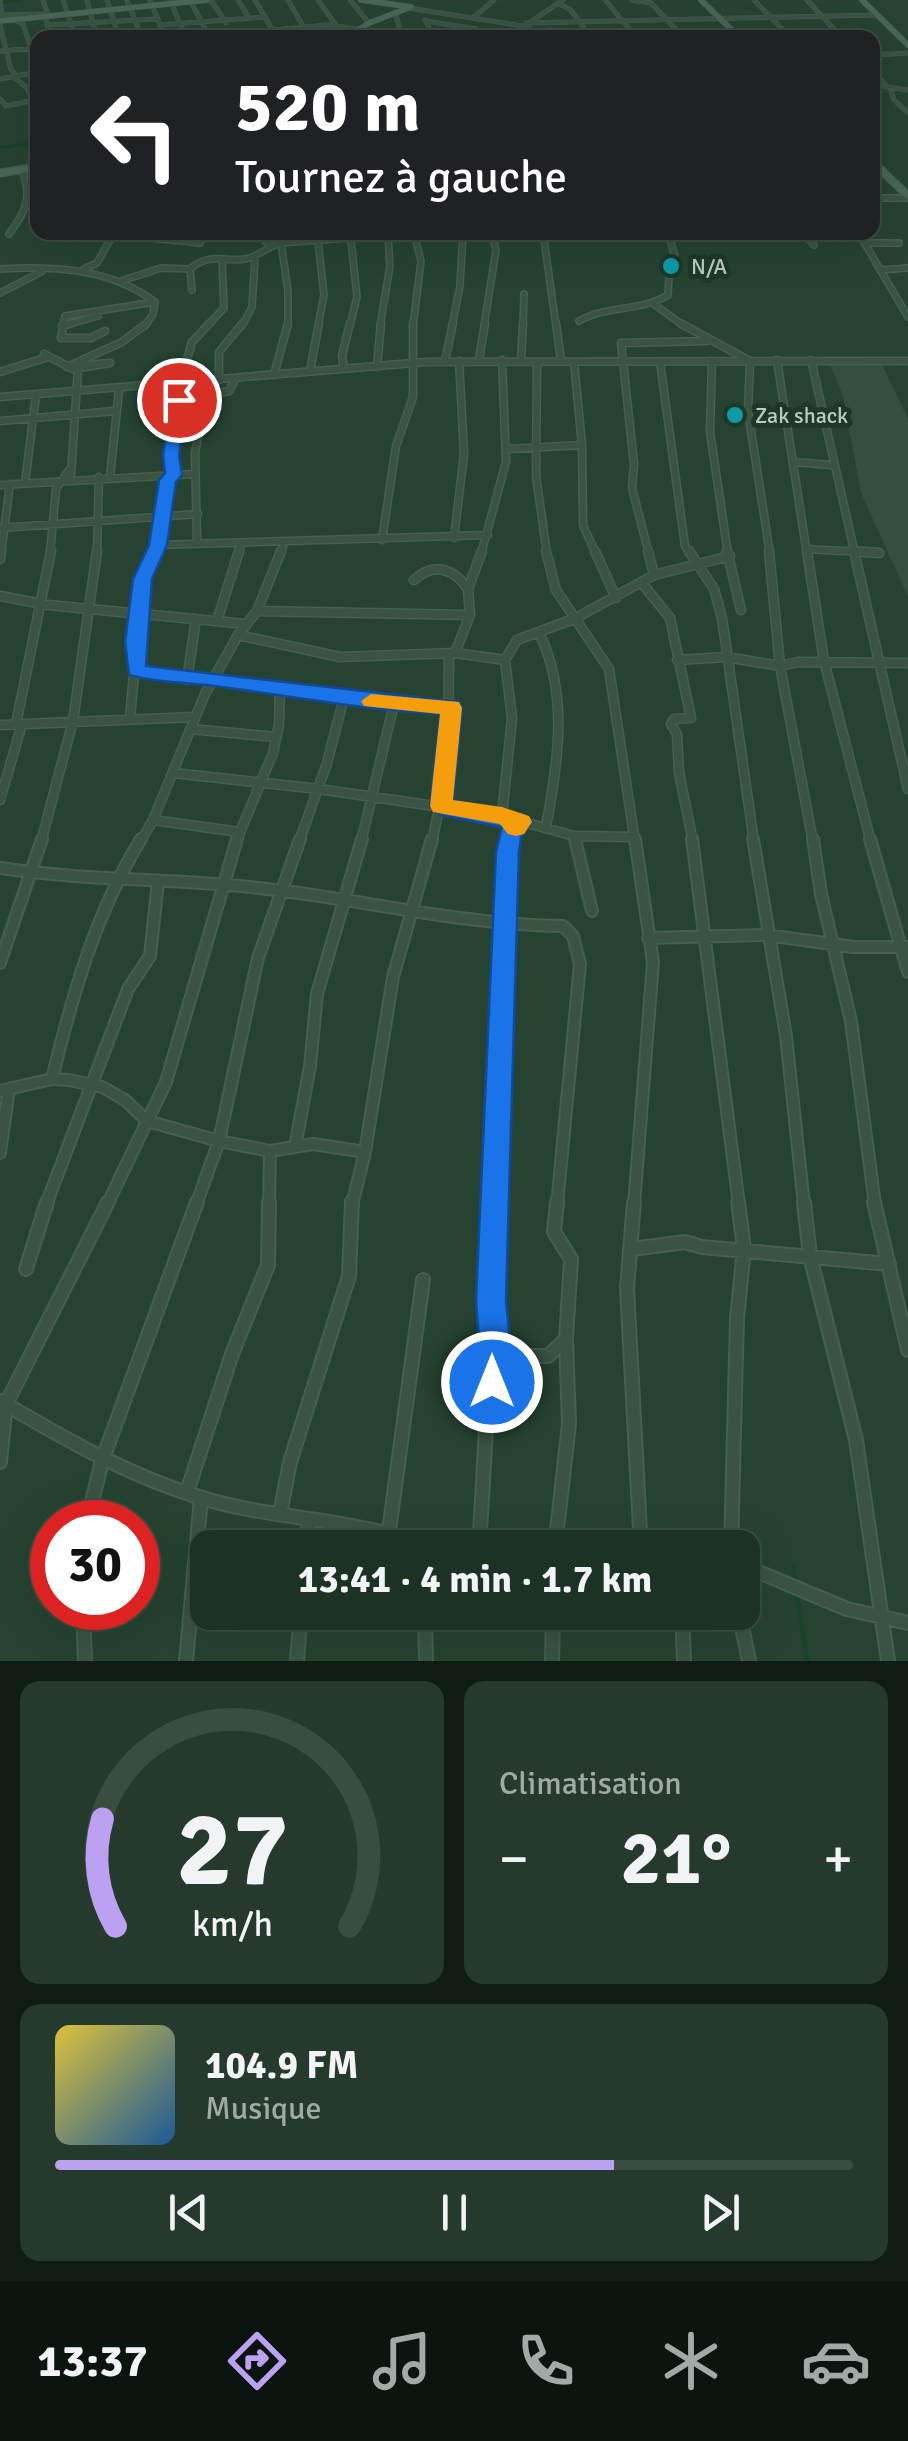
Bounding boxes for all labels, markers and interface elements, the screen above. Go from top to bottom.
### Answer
text: 520 m [235,64,420,150]
icon: left [70,70,200,200]
text: Tournez à gauche [235,150,567,205]
place label: N/A [691,253,728,280]
marker: N/A [660,255,682,277]
pin [137,358,222,443]
icon: arrive [152,373,207,428]
place label: Zak shack [755,402,848,429]
marker: Zak shack [724,404,746,426]
position arrow [440,1330,544,1434]
speed limit sign: 30 [30,1500,160,1630]
text: 13:41 · 4 min · 1.7 km [298,1556,652,1603]
text: Climatisation [499,1764,682,1803]
text: 27 [176,1786,288,1914]
text: 21° [621,1812,732,1905]
text: − [499,1825,529,1893]
text: + [823,1825,853,1893]
text: km/h [192,1902,272,1946]
text: 104.9 FM [205,2042,358,2089]
text: Musique [205,2089,321,2128]
icon: previous [161,2185,216,2240]
icon: pause [427,2185,482,2240]
icon: next [693,2185,748,2240]
icon: directions [222,2326,292,2396]
icon: music [367,2326,437,2396]
icon: phone [511,2326,581,2396]
icon: climate [656,2326,726,2396]
icon: car [801,2326,871,2396]
text: 13:37 [37,2334,148,2389]

